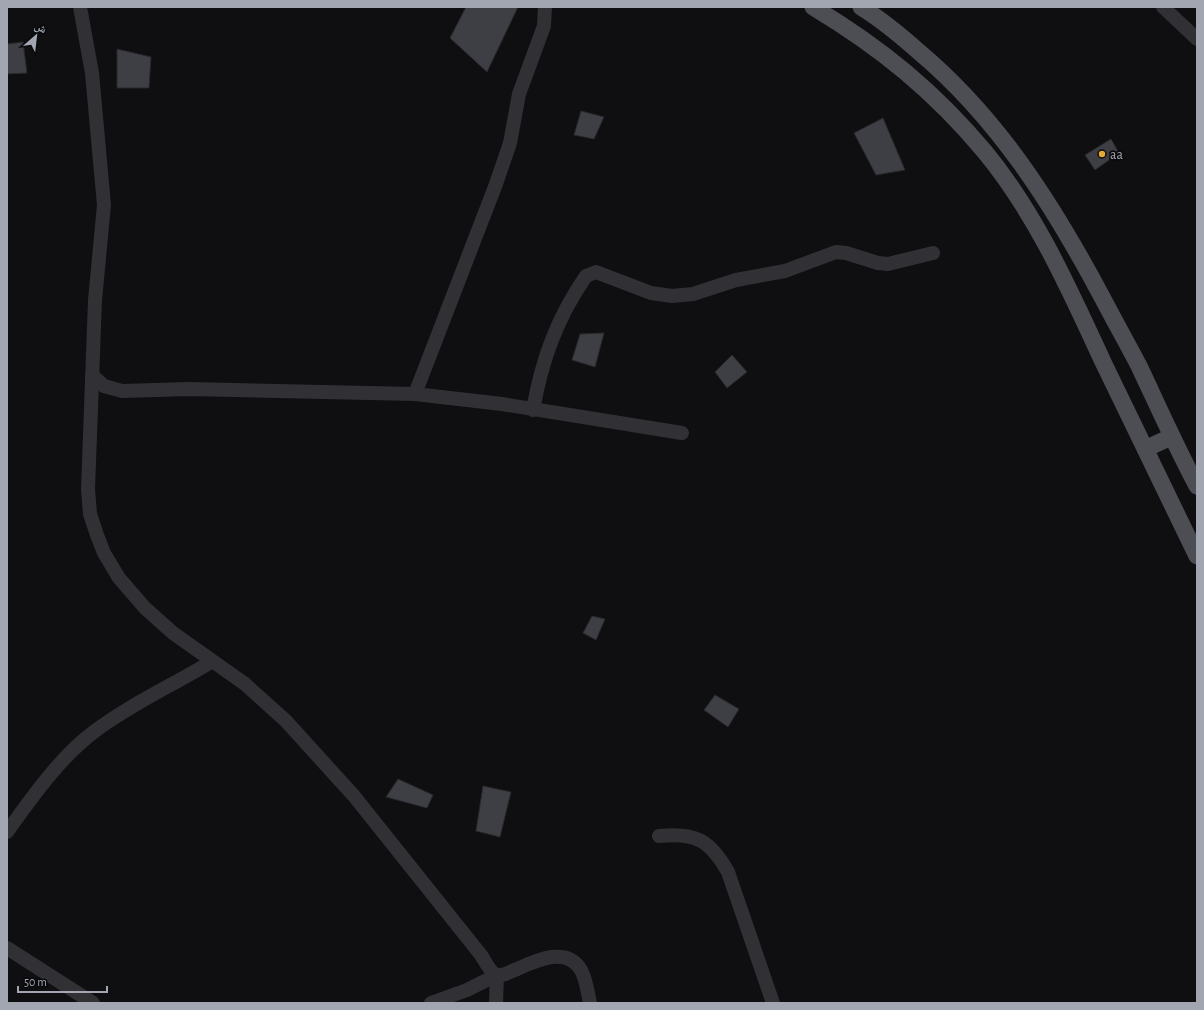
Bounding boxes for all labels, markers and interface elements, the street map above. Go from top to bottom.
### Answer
north arrow [16,16,56,56]
text: ش [32,20,48,37]
place label: aa [1110,148,1123,162]
marker: aa [1097,149,1107,159]
scale bar [18,968,107,994]
text: 50 m [24,976,47,988]

